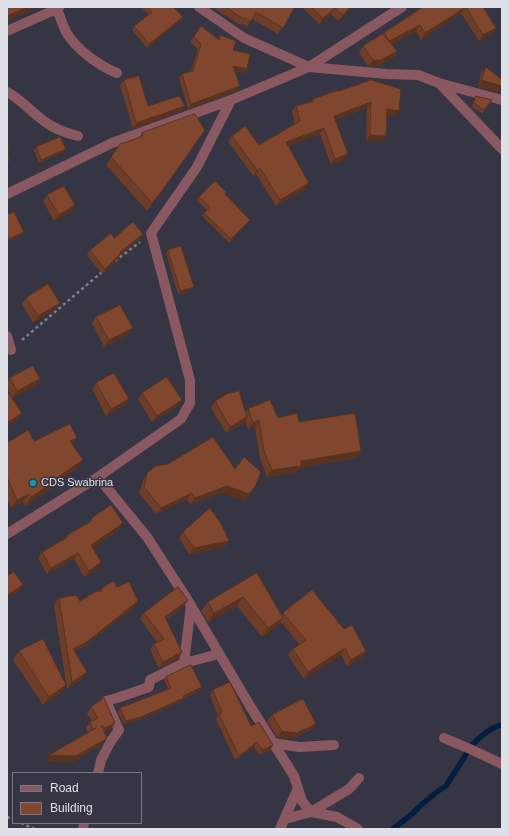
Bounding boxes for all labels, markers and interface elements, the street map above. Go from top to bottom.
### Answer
place label: CDS Swabrina [41,476,113,490]
marker: CDS Swabrina [28,478,38,488]
legend [12,772,142,824]
text: Road [50,781,79,795]
text: Building [50,801,93,815]

